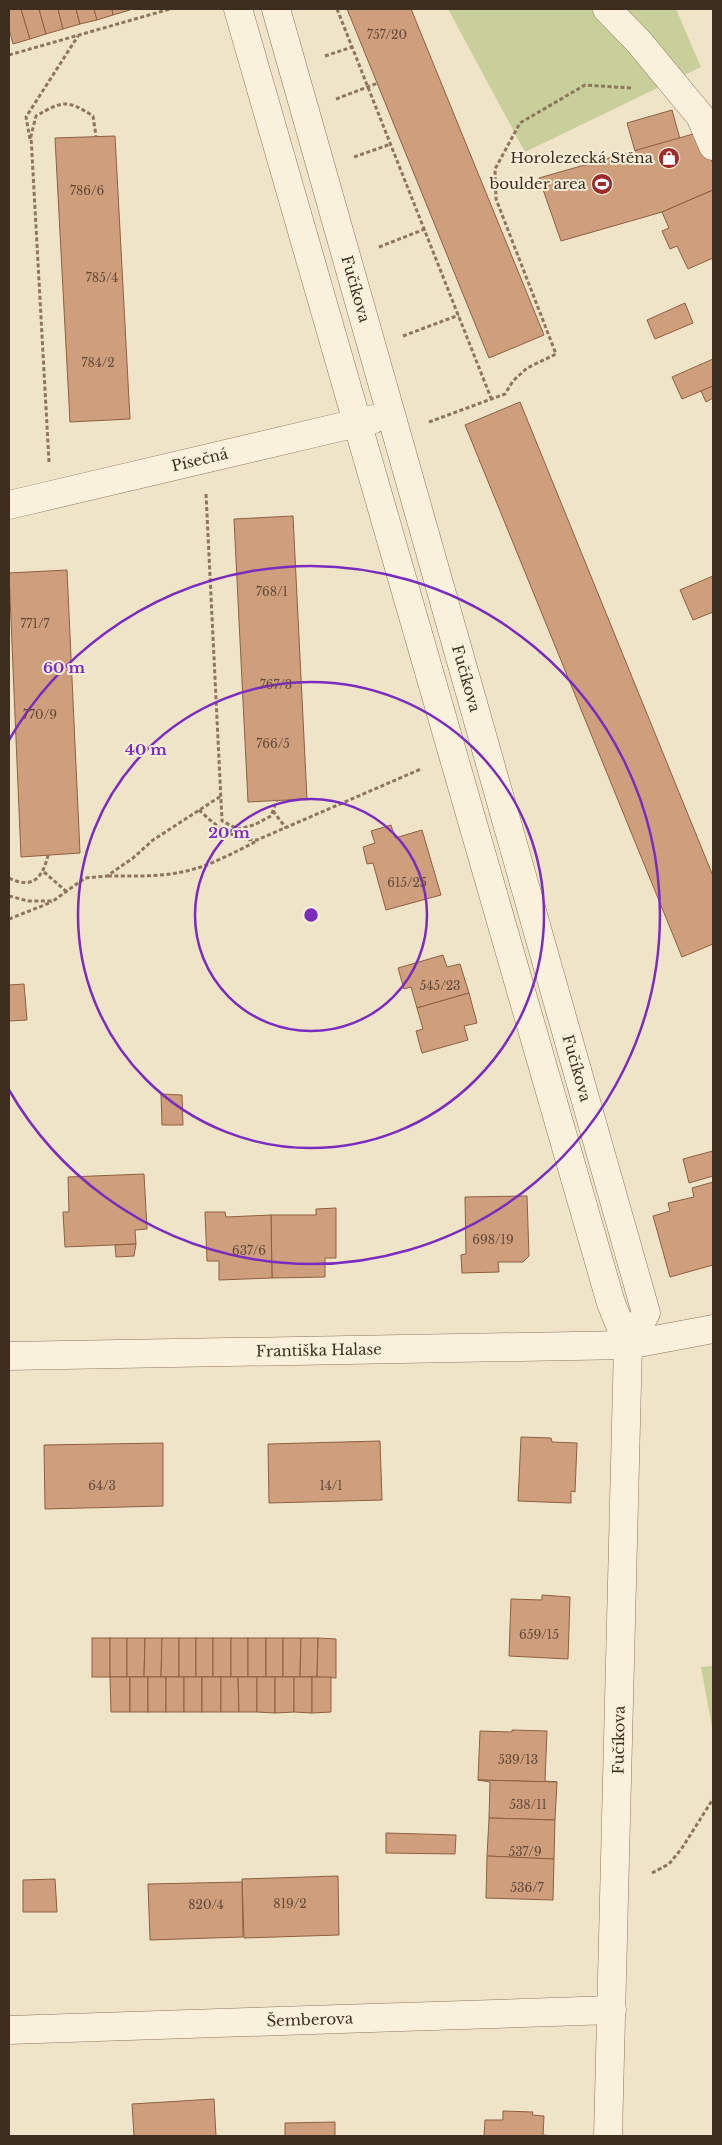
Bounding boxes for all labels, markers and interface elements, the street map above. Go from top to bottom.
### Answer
house number: 757/20 [367,27,407,42]
shop icon: Horolezecká Stěna [657,146,681,170]
place label: Horolezecká Stěna [510,148,654,167]
sports icon: boulder area [590,172,614,196]
place label: boulder area [488,174,587,193]
house number: 786/6 [70,183,104,198]
street label: Fučíkova [337,253,375,325]
house number: 785/4 [86,270,118,285]
house number: 784/2 [81,355,115,370]
street label: Písečná [169,444,231,475]
house number: 768/1 [256,584,288,599]
house number: 771/7 [21,616,50,631]
street label: Fučíkova [448,643,485,715]
text: 60 m [43,658,85,677]
house number: 767/3 [260,677,292,692]
house number: 770/9 [23,707,57,722]
house number: 766/5 [256,736,290,751]
text: 40 m [125,740,167,759]
text: 20 m [208,823,250,842]
house number: 615/25 [387,875,427,890]
centre of rings [302,906,320,924]
house number: 545/23 [420,978,460,993]
street label: Fučíkova [558,1032,596,1104]
house number: 698/19 [472,1232,514,1247]
house number: 637/6 [232,1243,266,1258]
street label: Františka Halase [256,1339,382,1361]
house number: 64/3 [88,1478,116,1493]
house number: 14/1 [319,1478,343,1493]
house number: 659/15 [519,1627,559,1642]
street label: Fučíkova [608,1705,629,1775]
house number: 539/13 [498,1752,538,1767]
house number: 538/11 [509,1797,547,1812]
house number: 537/9 [508,1844,542,1859]
house number: 536/7 [510,1880,545,1895]
house number: 819/2 [273,1896,307,1911]
house number: 820/4 [188,1897,224,1912]
street label: Šemberova [266,2009,354,2030]

